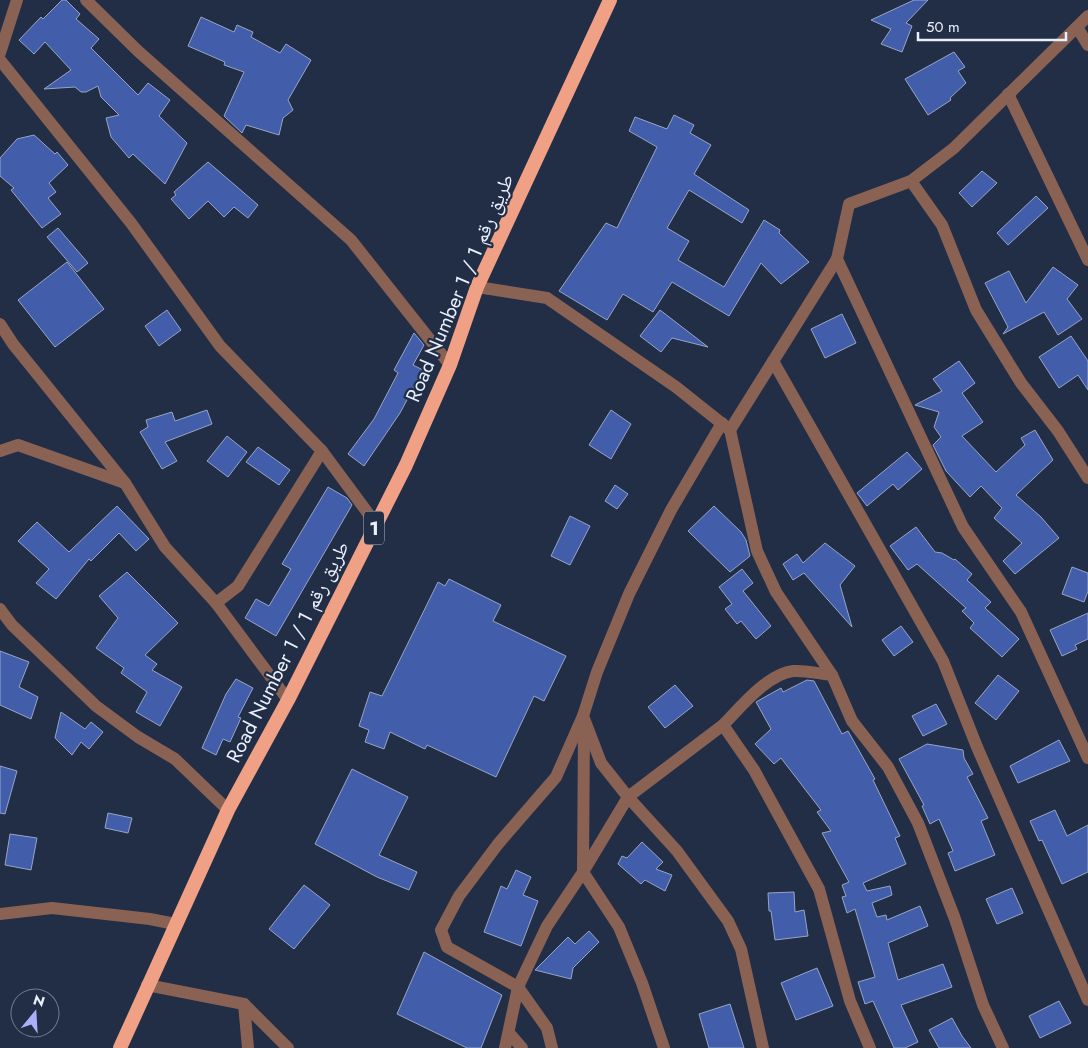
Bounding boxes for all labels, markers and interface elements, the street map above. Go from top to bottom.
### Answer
scale bar [918,10,1066,42]
text: 50 m [926,16,960,38]
street label: Road Number 1 / طريق رقم 1 [399,169,521,407]
road number: 1 [364,512,384,544]
street label: Road Number 1 / طريق رقم 1 [219,536,357,768]
north arrow [10,988,60,1038]
text: N [31,989,47,1012]

